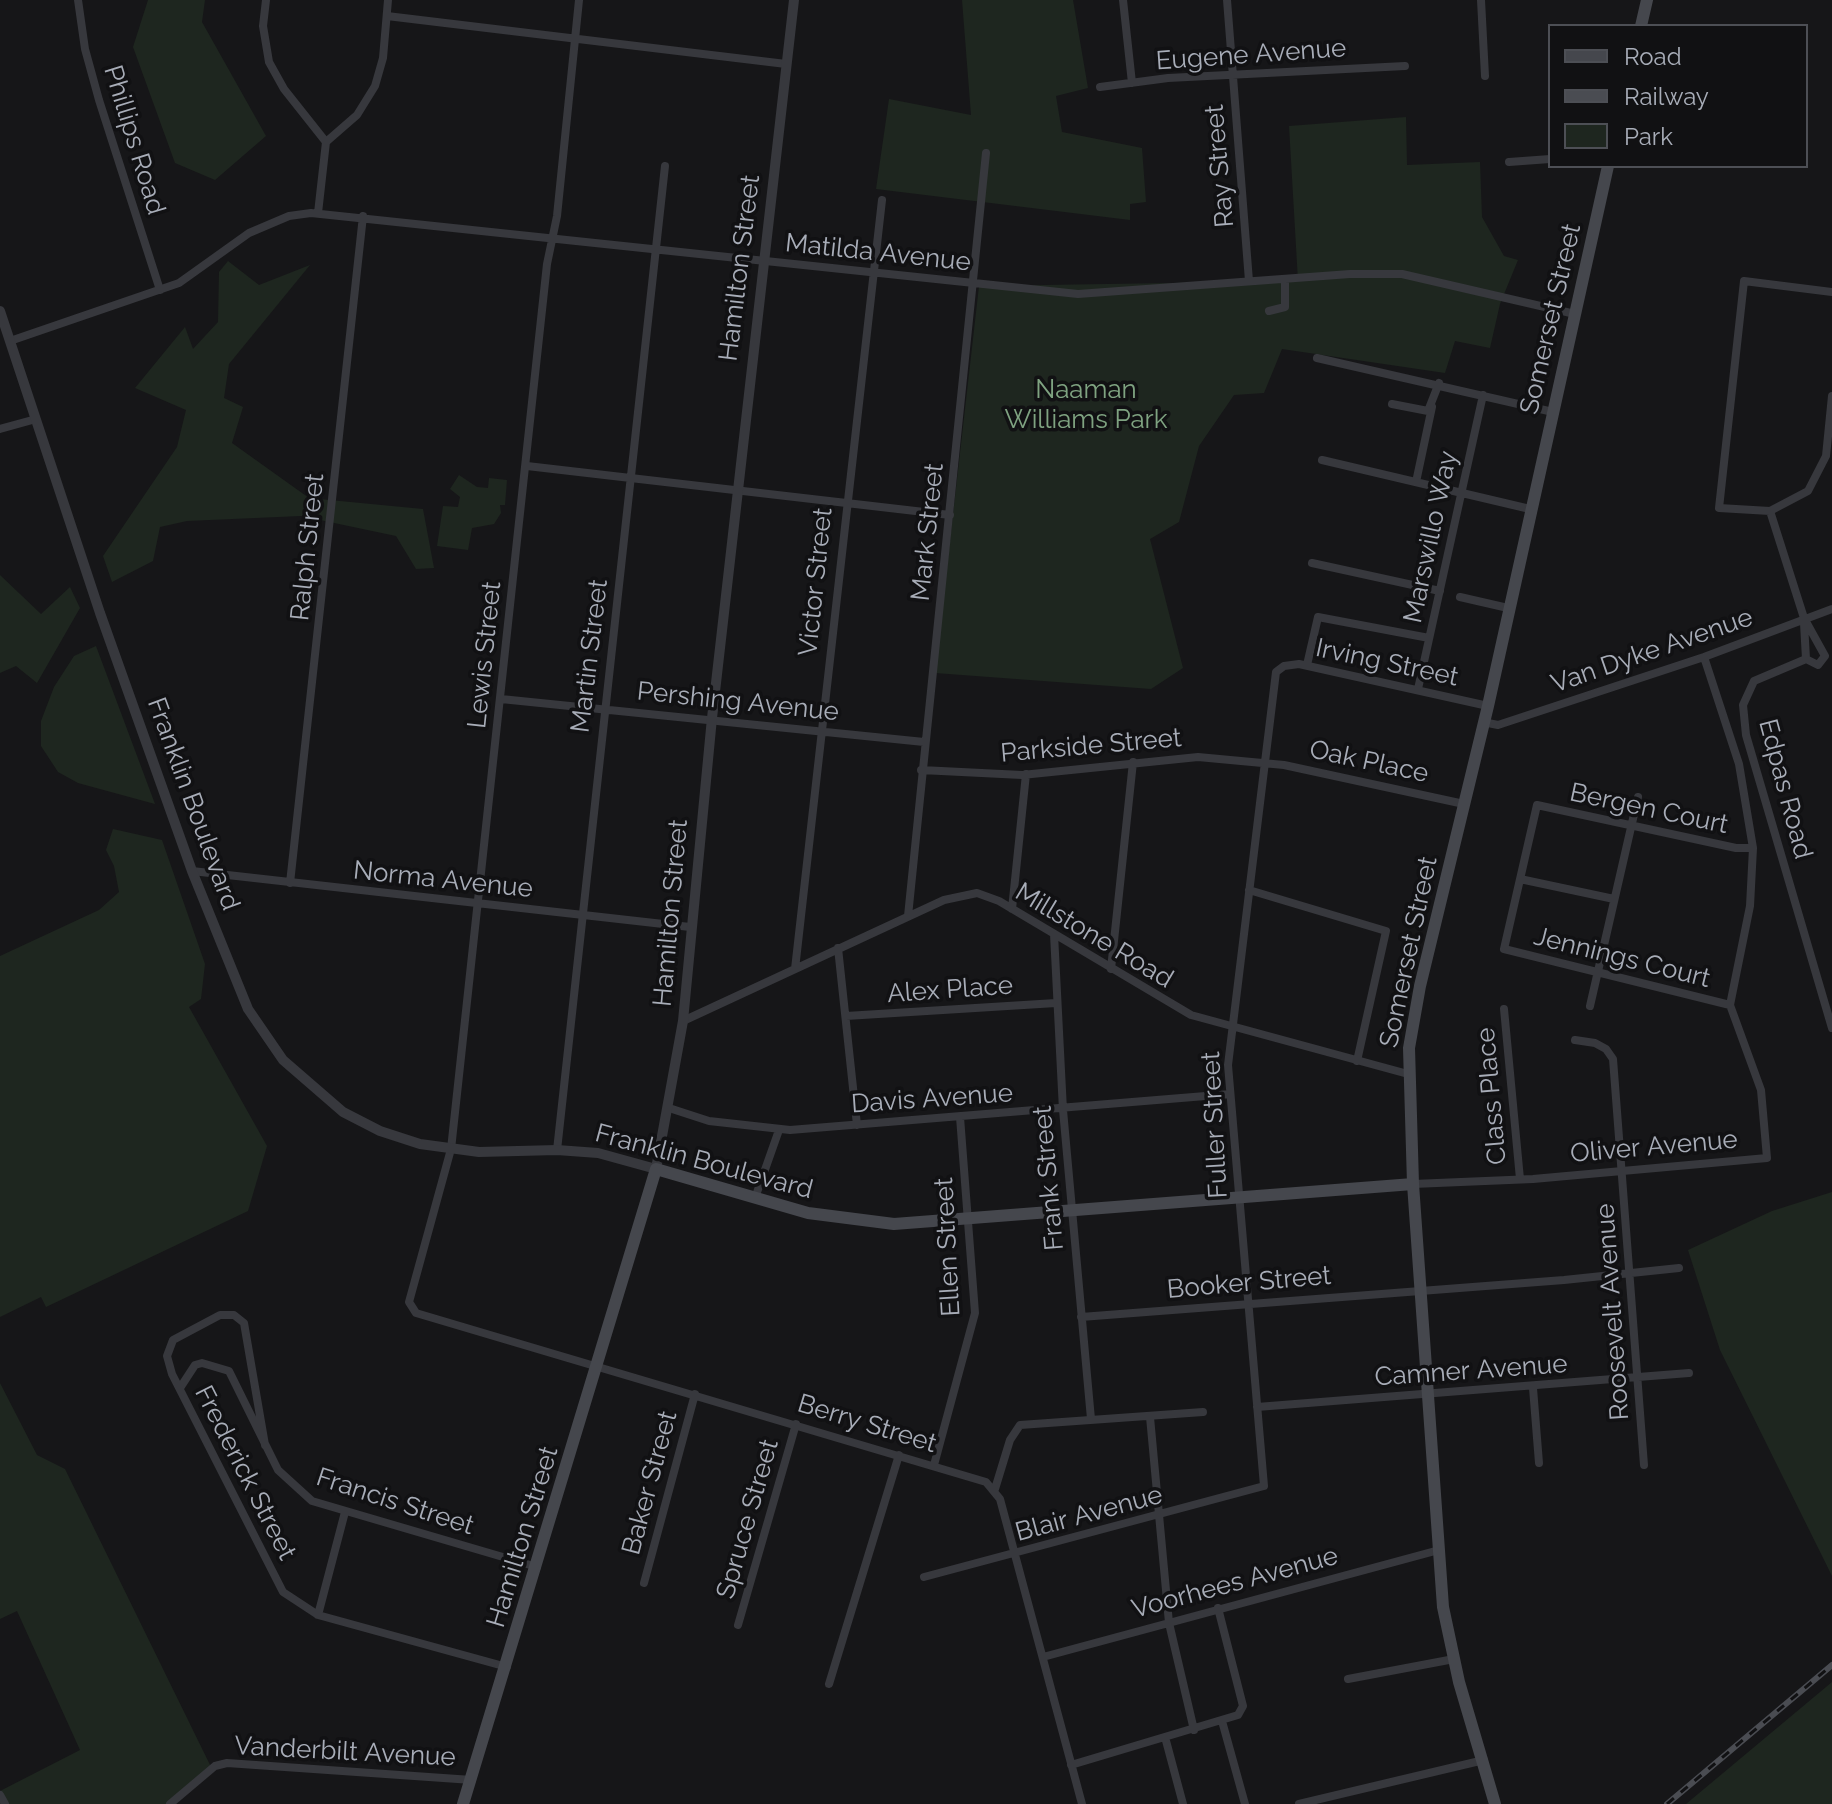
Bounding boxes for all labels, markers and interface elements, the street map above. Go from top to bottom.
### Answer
legend [1548,24,1808,168]
street label: Eugene Avenue [1155,33,1347,77]
text: Road [1624,42,1682,71]
street label: Phillips Road [97,62,171,218]
text: Railway [1624,82,1709,111]
street label: Ray Street [1199,103,1241,229]
text: Park [1624,122,1673,151]
street label: Hamilton Street [713,173,767,363]
street label: Somerset Street [1514,221,1588,417]
street label: Matilda Avenue [784,228,972,278]
park label: Naaman Williams Park [1004,374,1168,436]
street label: Marswillo Way [1398,448,1464,626]
street label: Mark Street [905,462,951,602]
street label: Ralph Street [285,472,331,622]
street label: Victor Street [793,506,839,658]
street label: Martin Street [565,578,615,734]
street label: Lewis Street [462,580,508,730]
street label: Van Dyke Avenue [1547,602,1757,700]
street label: Irving Street [1313,633,1461,693]
street label: Pershing Avenue [636,676,840,728]
street label: Franklin Boulevard [140,693,246,915]
street label: Edpas Road [1751,716,1819,862]
street label: Parkside Street [999,723,1183,769]
street label: Oak Place [1307,734,1431,790]
street label: Bergen Court [1567,777,1731,841]
street label: Hamilton Street [647,818,695,1008]
street label: Somerset Street [1374,854,1444,1050]
street label: Norma Avenue [352,855,534,905]
street label: Millstone Road [1009,877,1179,995]
street label: Jennings Court [1531,921,1713,995]
street label: Alex Place [886,970,1014,1010]
street label: Class Place [1470,1026,1514,1166]
street label: Fuller Street [1196,1051,1234,1199]
street label: Davis Avenue [850,1078,1014,1120]
street label: Frank Street [1027,1104,1071,1252]
street label: Franklin Boulevard [592,1118,816,1206]
street label: Oliver Avenue [1569,1124,1739,1170]
street label: Ellen Street [929,1177,967,1317]
street label: Roosevelt Avenue [1590,1203,1636,1421]
street label: Booker Street [1166,1260,1332,1306]
street label: Camner Avenue [1373,1349,1569,1393]
street label: Frederick Street [188,1381,302,1565]
street label: Berry Street [794,1388,940,1460]
street label: Baker Street [616,1408,684,1558]
street label: Spruce Street [710,1436,786,1602]
street label: Hamilton Street [481,1443,565,1631]
street label: Francis Street [312,1462,478,1542]
street label: Blair Avenue [1012,1479,1166,1549]
street label: Voorhees Avenue [1129,1540,1341,1626]
street label: Vanderbilt Avenue [234,1731,456,1773]

